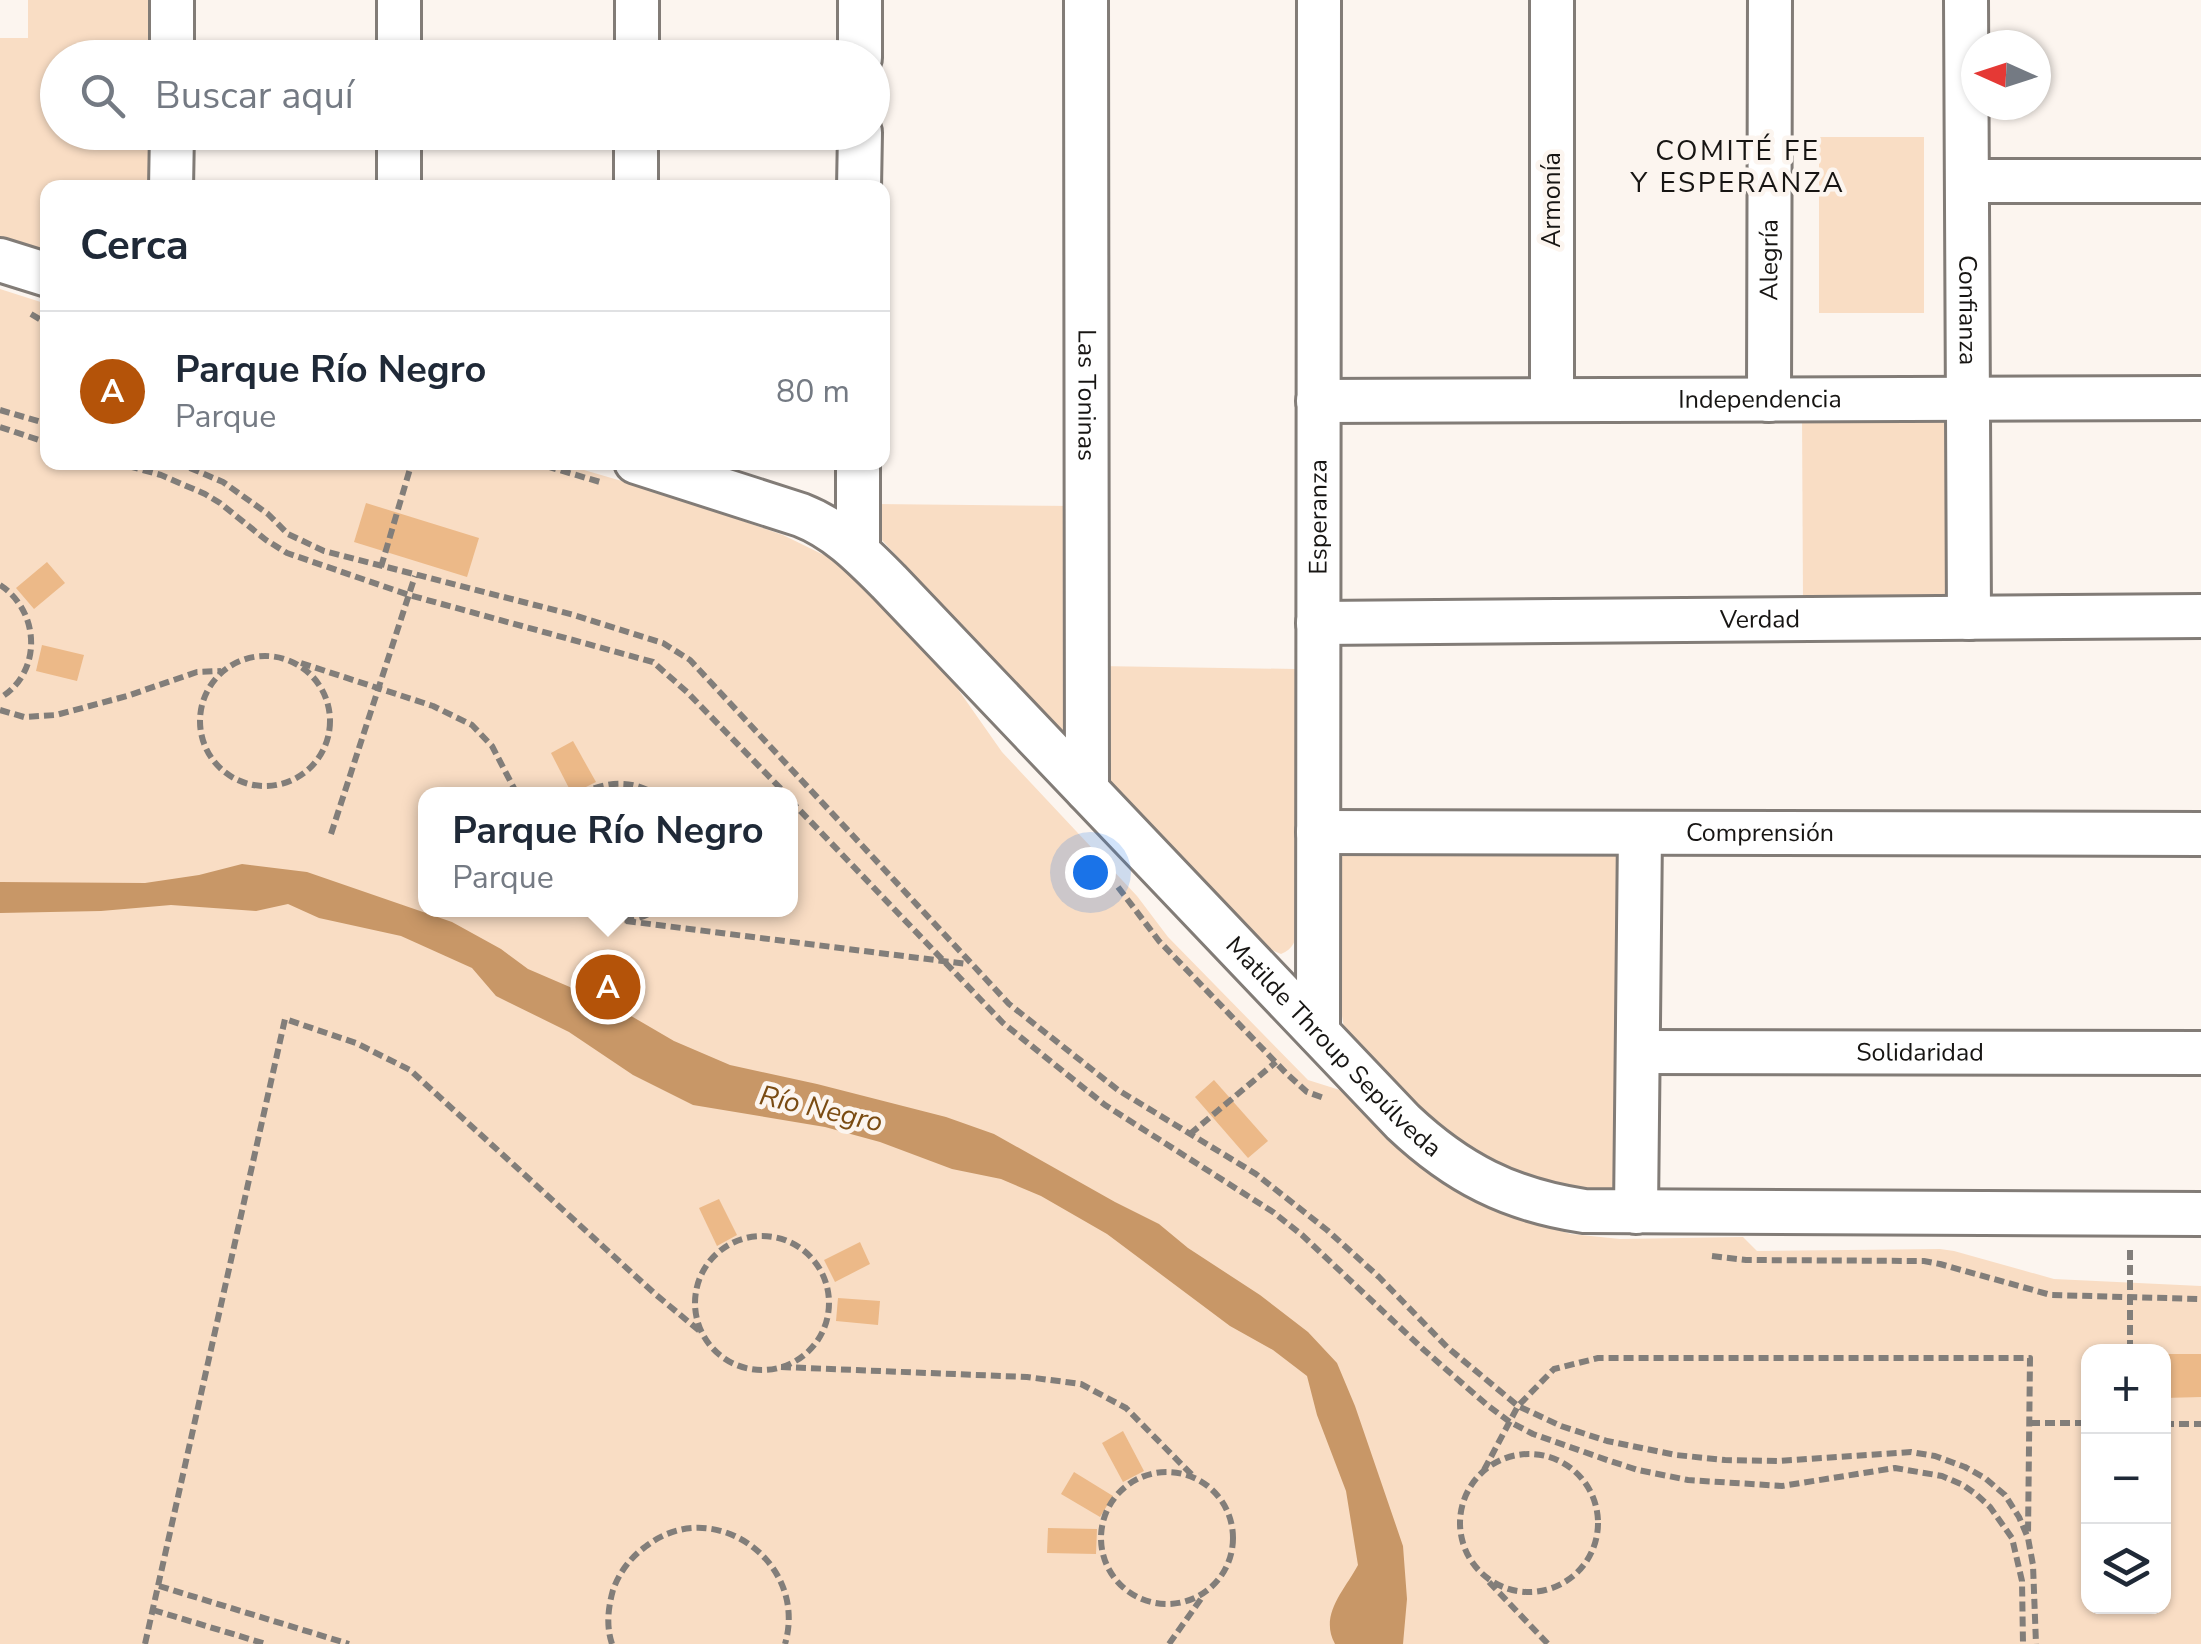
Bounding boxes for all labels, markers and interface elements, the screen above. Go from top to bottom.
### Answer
north arrow [1961,30,2051,120]
search box [40,40,890,150]
icon: search [75,68,130,123]
text: Buscar aquí [155,70,354,121]
district label: COMITÉ FE Y ESPERANZA [1630,132,1845,202]
street label: Armonía [1535,152,1569,248]
text: Cerca [80,217,189,274]
street label: Alegría [1752,219,1786,301]
street label: Confianza [1950,255,1985,365]
street label: Las Toninas [1069,329,1104,461]
text: Parque Río Negro [175,344,486,395]
text: A [101,370,124,413]
text: 80 m [776,370,850,413]
street label: Independencia [1678,382,1842,417]
text: Parque [175,395,276,438]
street label: Esperanza [1301,459,1336,575]
street label: Verdad [1719,602,1800,637]
popup [418,787,798,917]
text: Parque Río Negro [452,805,764,856]
street label: Comprensión [1686,816,1834,850]
your location [1065,847,1116,898]
text: Parque [452,856,554,899]
street label: Matilde Throup Sepúlveda [1218,929,1448,1165]
pin: A [576,950,640,1024]
street label: Solidaridad [1856,1035,1984,1070]
water label: Río Negro [756,1076,886,1142]
map controls [2081,1344,2171,1614]
button: + [2081,1344,2171,1434]
button: − [2081,1434,2171,1524]
button: layers [2081,1524,2171,1614]

